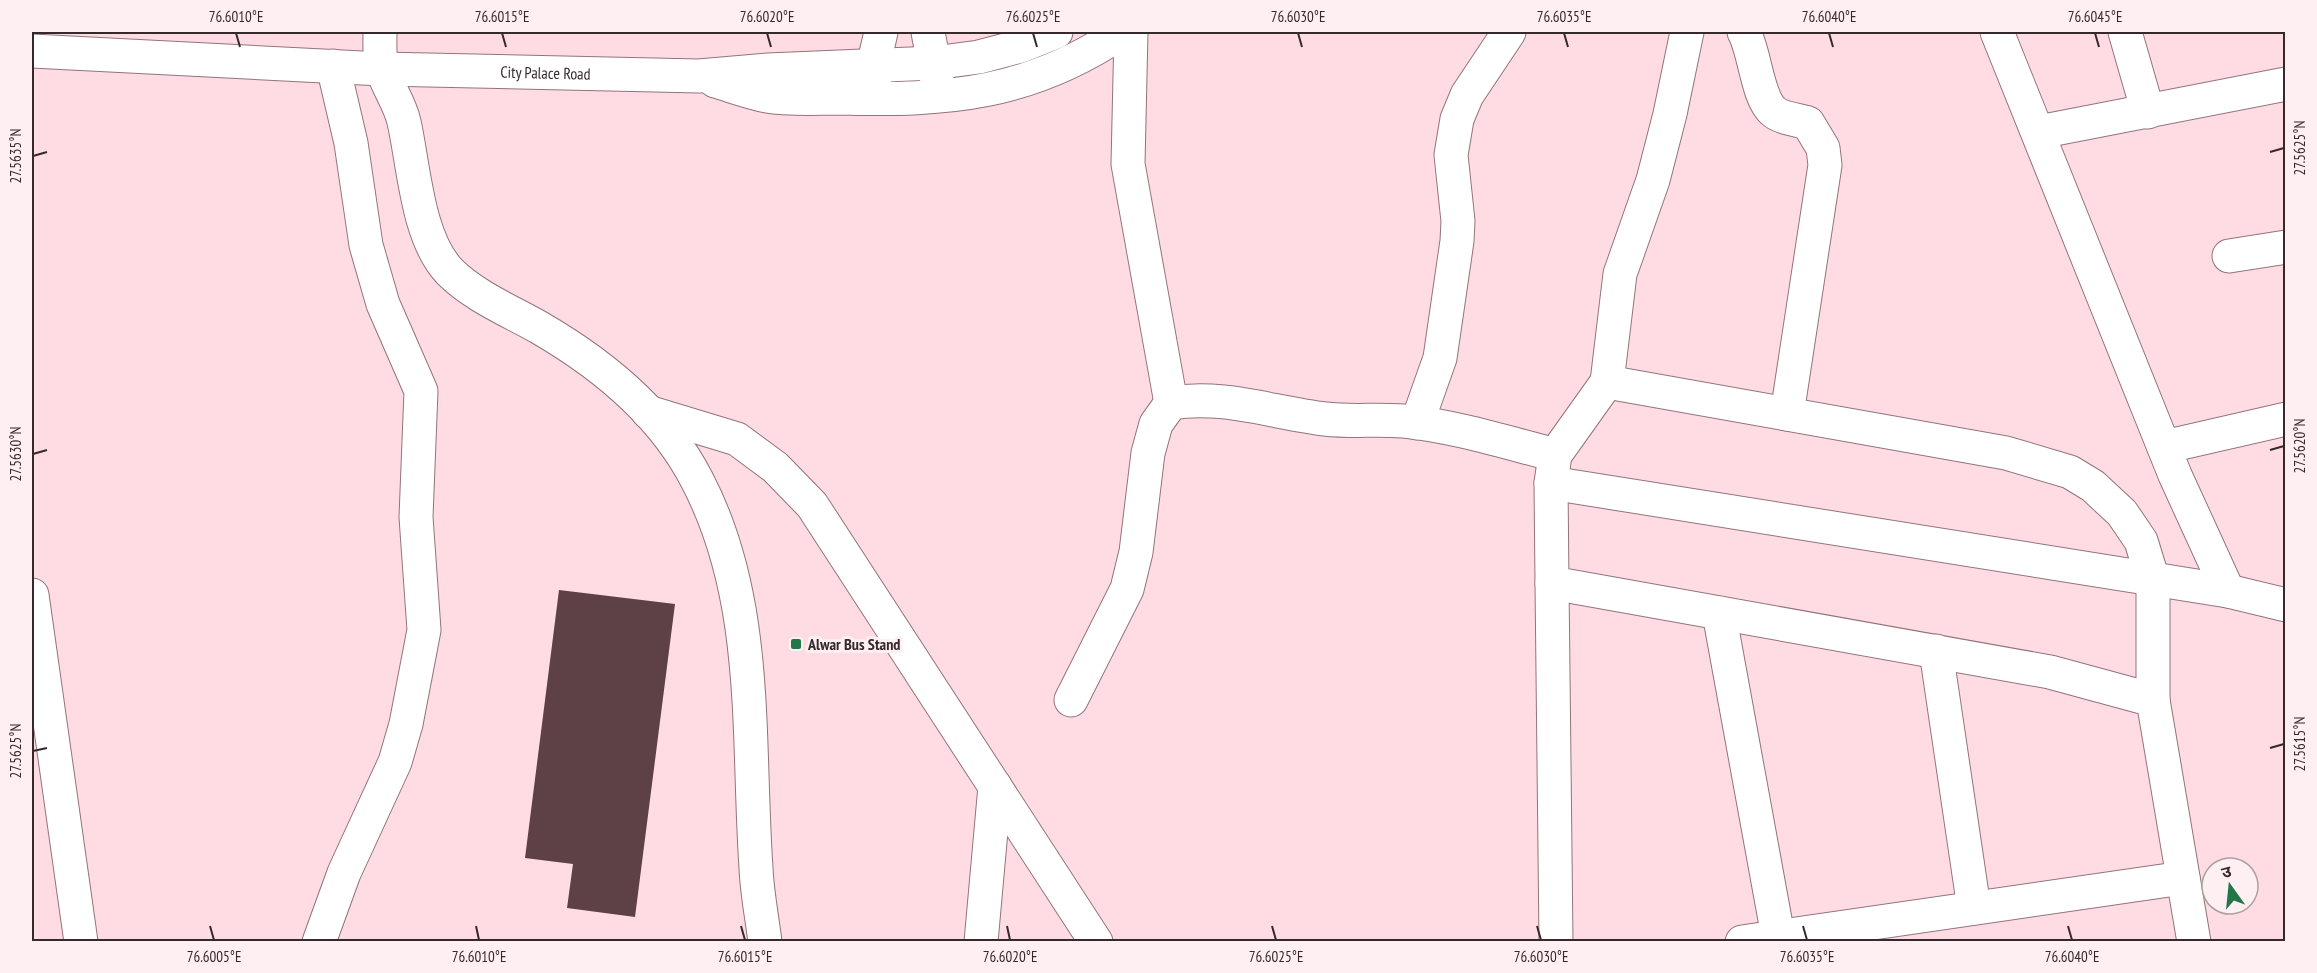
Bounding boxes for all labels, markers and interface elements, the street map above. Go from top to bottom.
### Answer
text: 76.6010°E [209,7,263,26]
text: 76.6015°E [475,7,529,26]
text: 76.6020°E [740,7,794,26]
text: 76.6025°E [1006,7,1060,26]
text: 76.6030°E [1271,7,1325,26]
text: 76.6035°E [1537,7,1591,26]
text: 76.6040°E [1802,7,1856,26]
text: 76.6045°E [2068,7,2122,26]
street label: City Palace Road [500,62,591,84]
text: 27.5625°N [2290,120,2309,176]
text: 27.5635°N [6,128,25,184]
text: 27.5620°N [2290,418,2309,474]
text: 27.5630°N [6,426,25,482]
place label: Alwar Bus Stand [807,634,900,654]
marker: Alwar Bus Stand [789,637,803,651]
text: 27.5615°N [2290,716,2309,772]
text: 27.5625°N [6,723,25,779]
north arrow [2200,856,2260,916]
text: उ [2219,860,2234,882]
text: 76.6005°E [187,947,241,966]
text: 76.6010°E [452,947,506,966]
text: 76.6015°E [718,947,772,966]
text: 76.6020°E [983,947,1037,966]
text: 76.6025°E [1249,947,1303,966]
text: 76.6030°E [1514,947,1568,966]
text: 76.6035°E [1780,947,1834,966]
text: 76.6040°E [2045,947,2099,966]

